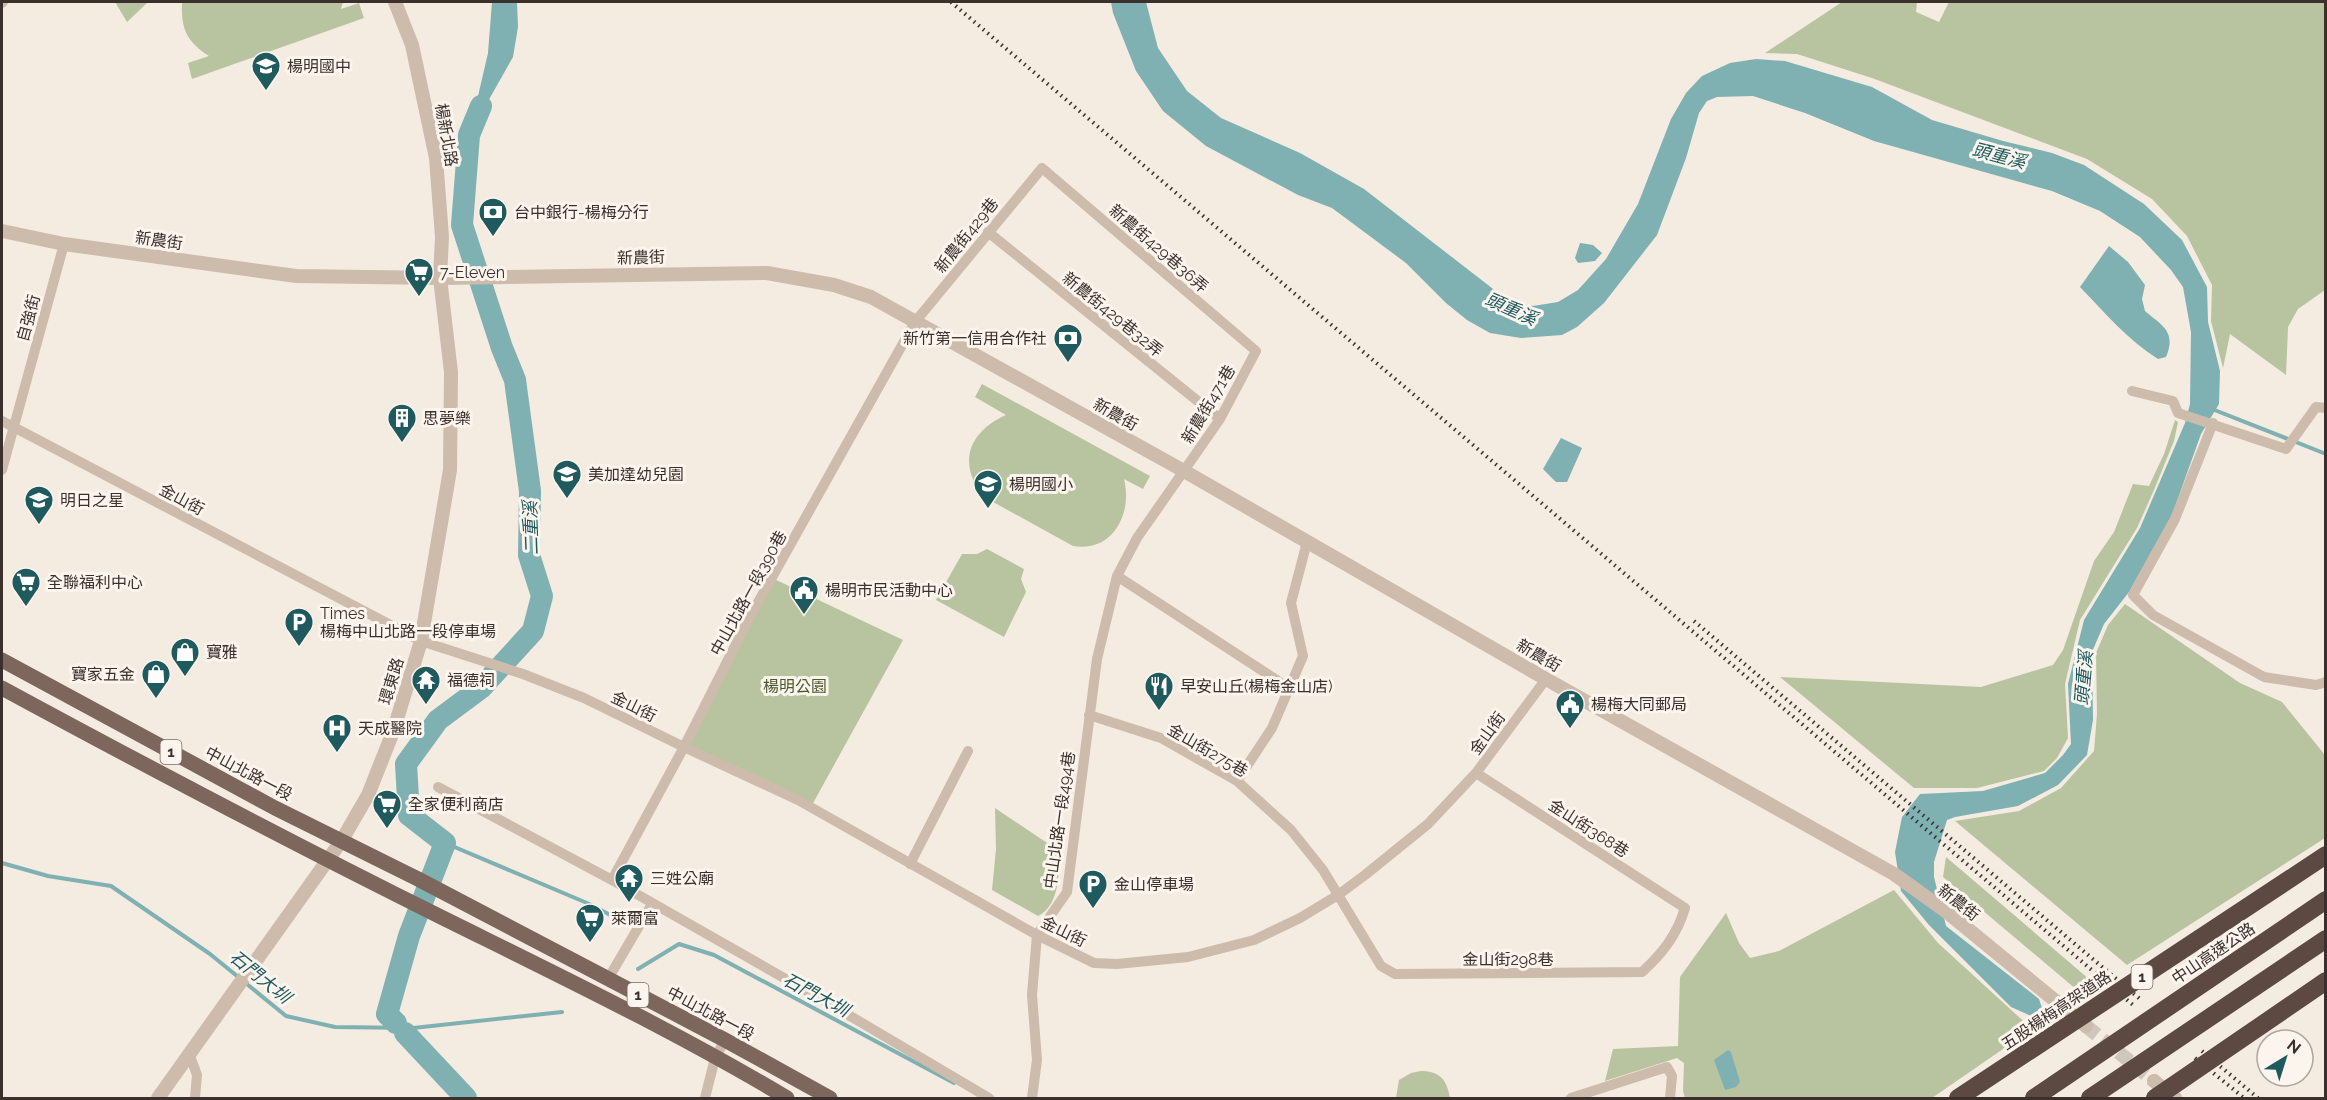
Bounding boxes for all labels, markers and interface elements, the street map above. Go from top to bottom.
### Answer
school or university icon: 楊明國中 [250,50,282,92]
place label: 楊明國中 [287,57,351,76]
street label: 楊新北路 [432,102,461,168]
water label: 頭重溪 [1970,138,2031,173]
street label: 新農街429巷 [931,194,1002,276]
bank icon: 台中銀行-楊梅分行 [477,196,509,238]
street label: 新農街429巷36弄 [1105,200,1212,296]
place label: 台中銀行-楊梅分行 [514,203,649,222]
street label: 新農街 [134,228,184,253]
street label: 新農街 [617,248,665,267]
supermarket icon: 7-Eleven [403,256,435,298]
place label: 7-Eleven [440,263,505,282]
street label: 新農街429巷32弄 [1059,268,1167,361]
water label: 頭重溪 [1482,288,1543,330]
street label: 自強街 [13,292,44,344]
bank icon: 新竹第一信用合作社 [1052,322,1084,364]
place label: 新竹第一信用合作社 [903,329,1047,348]
street label: 新農街471巷 [1178,362,1239,447]
street label: 新農街 [1090,394,1141,434]
building icon: 思夢樂 [386,402,418,444]
place label: 思夢樂 [423,409,471,428]
school or university icon: 美加達幼兒園 [551,458,583,500]
place label: 美加達幼兒園 [588,465,684,484]
school or university icon: 楊明國小 [972,468,1004,510]
place label: 楊明國小 [1009,475,1073,494]
street label: 金山街 [156,480,207,519]
school or university icon: 明日之星 [23,484,55,526]
place label: 明日之星 [60,491,124,510]
water label: 二重溪 [519,498,542,555]
street label: 中山北路一段390巷 [706,528,791,659]
supermarket icon: 全聯福利中心 [10,566,42,608]
place label: 全聯福利中心 [47,573,143,592]
public building icon: 楊明市民活動中心 [788,574,820,616]
place label: 楊明市民活動中心 [825,581,953,600]
place label: Times 楊梅中山北路一段停車場 [320,604,496,641]
parking icon: Times 楊梅中山北路一段停車場 [283,606,315,648]
street label: 新農街 [1513,635,1564,676]
shop icon: 寶雅 [169,636,201,678]
place label: 寶雅 [206,643,238,662]
water label: 頭重溪 [2071,647,2097,706]
street label: 環東路 [375,655,408,707]
shop icon: 寶家五金 [140,658,172,700]
temple icon: 福德祠 [410,664,442,706]
place label: 寶家五金 [71,665,135,684]
restaurant icon: 早安山丘(楊梅金山店) [1143,670,1175,712]
place label: 福德祠 [447,671,495,690]
park label: 楊明公園 [763,677,827,696]
place label: 早安山丘(楊梅金山店) [1180,677,1333,696]
street label: 金山街 [608,687,660,726]
public building icon: 楊梅大同郵局 [1554,688,1586,730]
place label: 楊梅大同郵局 [1591,695,1687,714]
street label: 金山街 [1466,708,1509,758]
hospital icon: 天成醫院 [321,712,353,754]
place label: 天成醫院 [358,719,422,738]
street label: 金山街275巷 [1164,720,1251,781]
road number: 1 [160,740,182,764]
street label: 中山北路一段 [202,743,296,804]
street label: 中山北路一段494巷 [1040,750,1079,890]
supermarket icon: 全家便利商店 [371,788,403,830]
place label: 全家便利商店 [408,795,504,814]
street label: 金山街368巷 [1545,795,1632,861]
temple icon: 三姓公廟 [613,862,645,904]
parking icon: 金山停車場 [1077,868,1109,910]
place label: 三姓公廟 [650,869,714,888]
place label: 金山停車場 [1114,875,1194,894]
street label: 新農街 [1934,880,1983,925]
supermarket icon: 萊爾富 [574,902,606,944]
place label: 萊爾富 [611,909,659,928]
street label: 金山街 [1038,912,1090,951]
street label: 中山高速公路 [2168,919,2258,988]
water label: 石門大圳 [226,946,297,1009]
street label: 金山街298巷 [1462,950,1554,969]
road number: 1 [2132,965,2152,989]
street label: 五股楊梅高架道路 [1998,967,2115,1054]
water label: 石門大圳 [780,968,856,1022]
road number: 1 [628,983,648,1007]
street label: 中山北路一段 [664,983,758,1044]
north arrow [2255,1028,2315,1088]
text: N [2283,1035,2305,1058]

